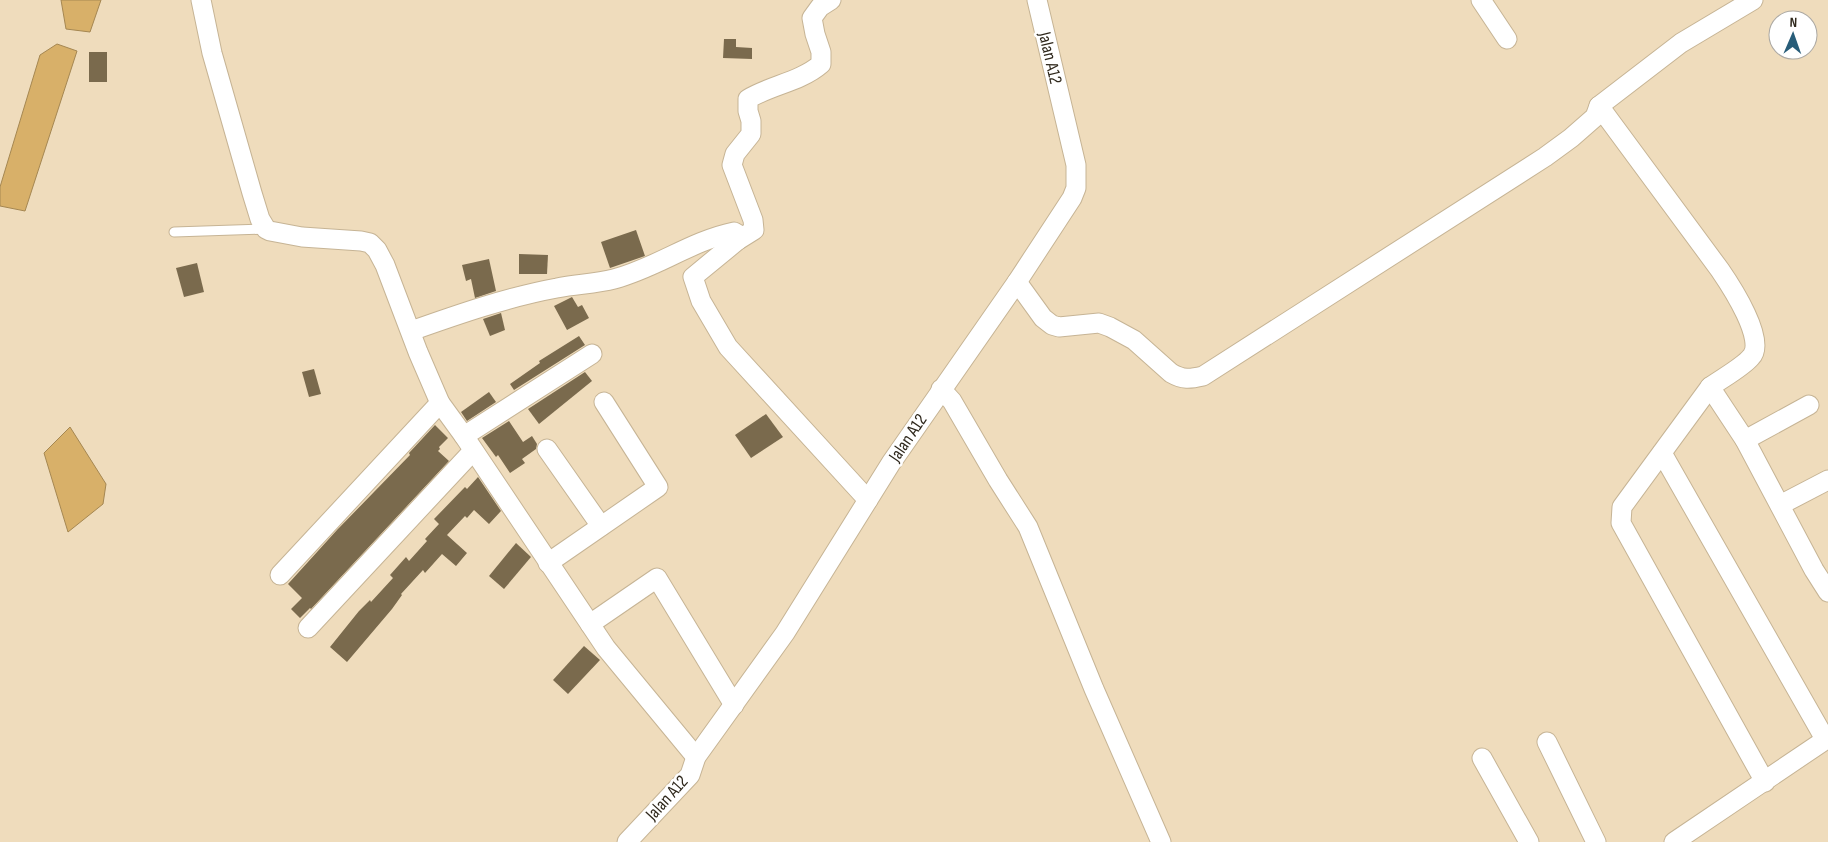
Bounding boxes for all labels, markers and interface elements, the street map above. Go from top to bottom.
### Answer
north arrow [1768,10,1818,60]
text: N [1789,14,1797,31]
street label: Jalan A12 [1034,29,1066,86]
street label: Jalan A12 [884,410,932,467]
street label: Jalan A12 [641,771,693,825]

